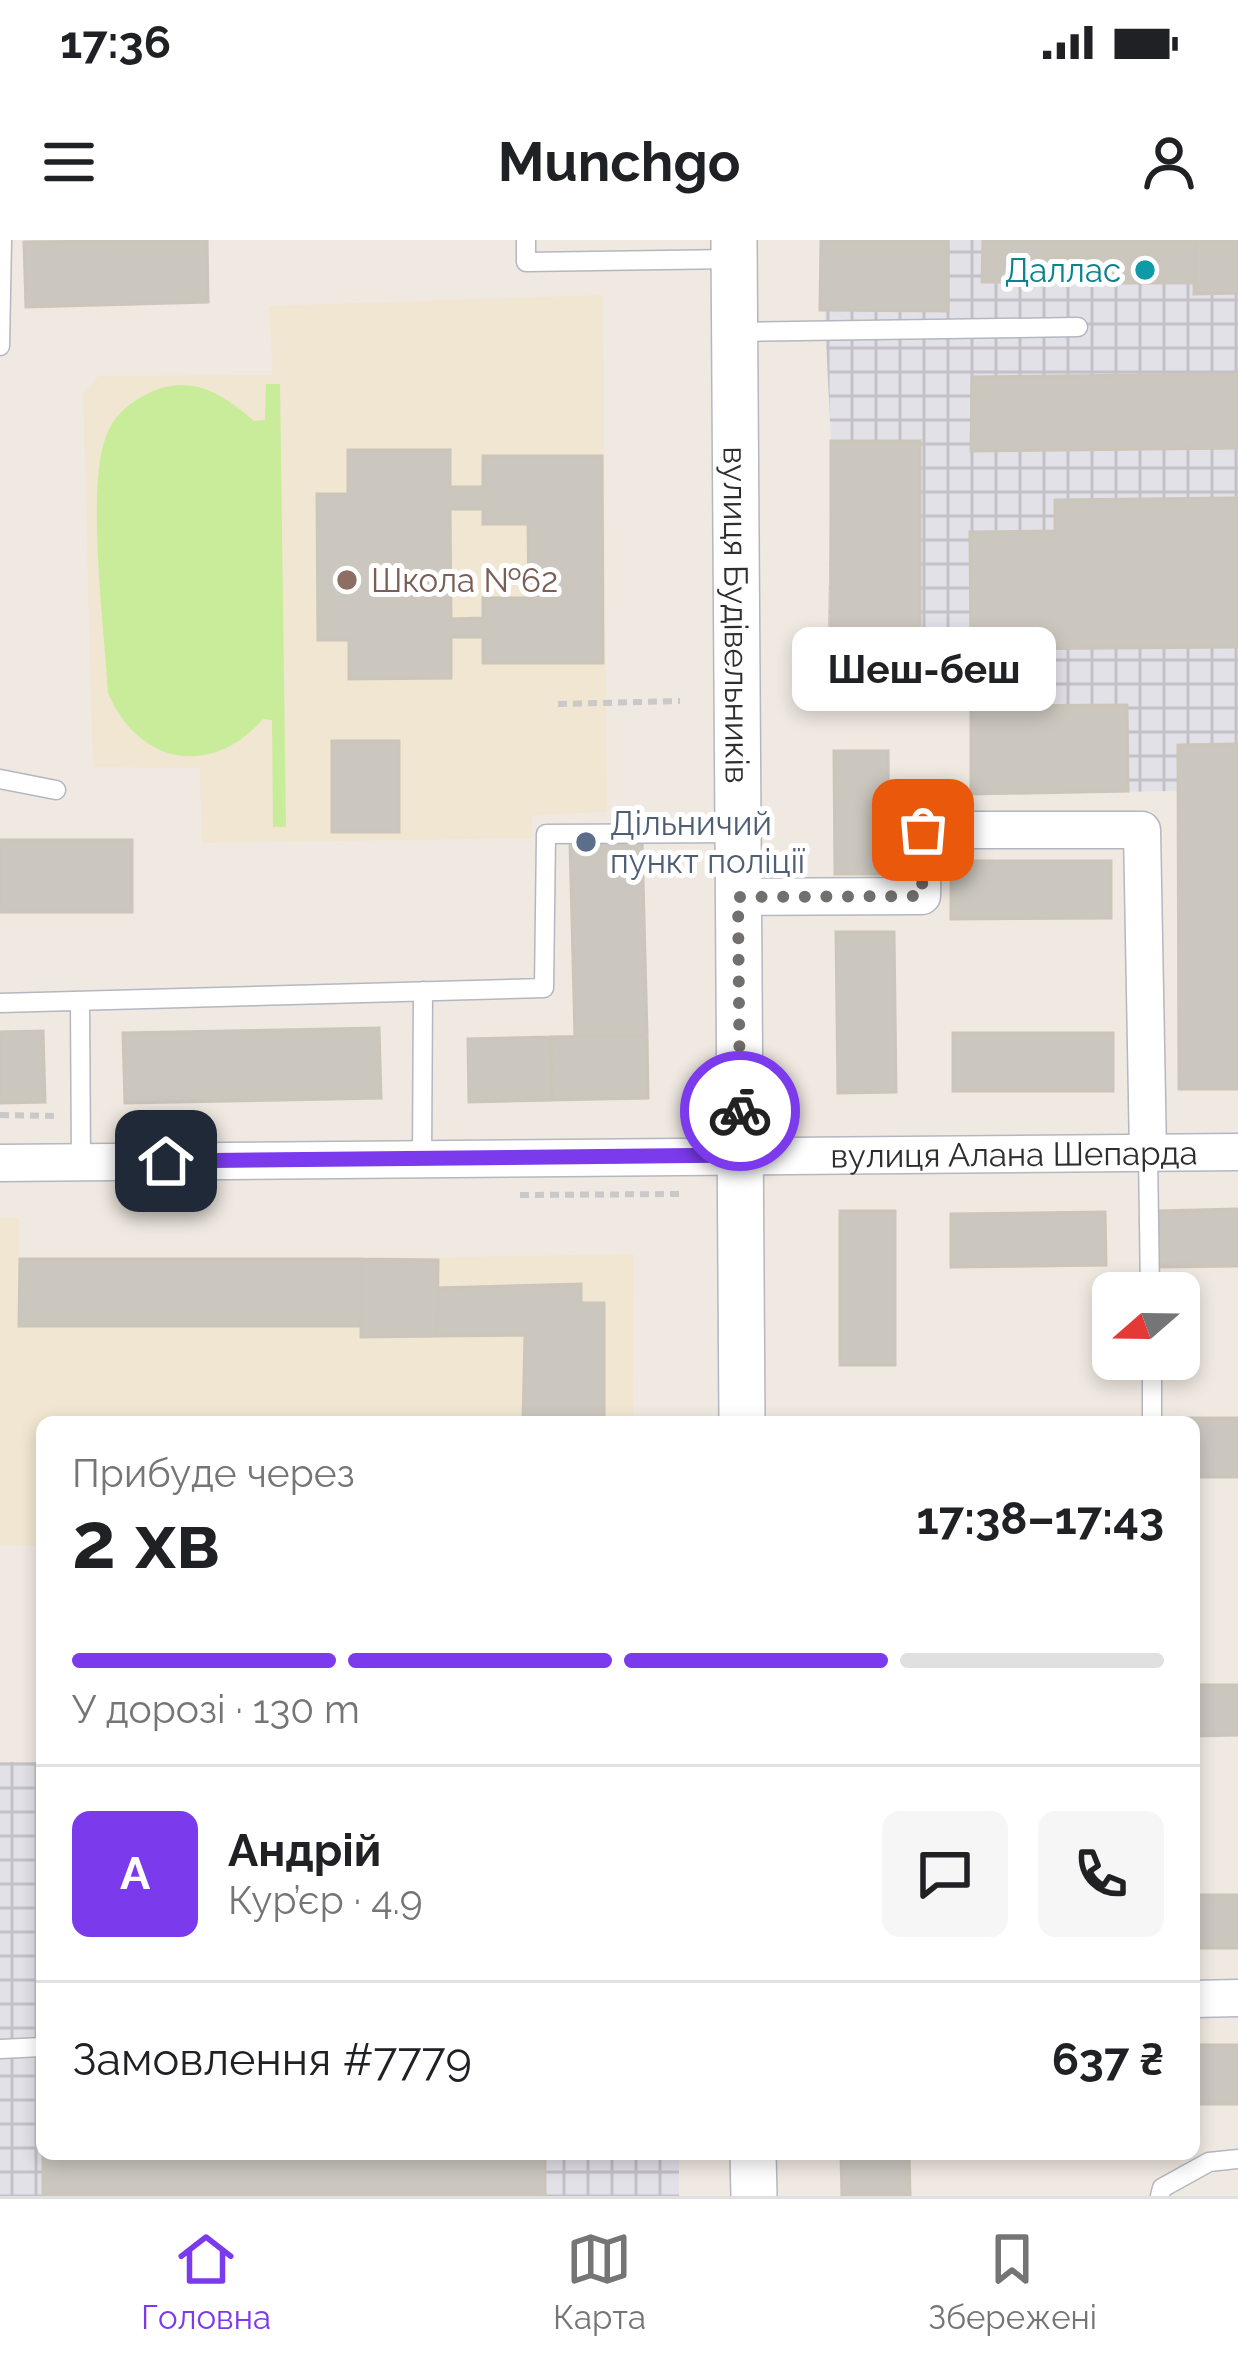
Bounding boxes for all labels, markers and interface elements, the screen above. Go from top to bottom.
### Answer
text: 17:36 [60,16,171,69]
icon: menu [36,129,102,195]
icon: person [1136,129,1202,195]
text: Munchgo [498,130,740,194]
place label: Даллас [1005,251,1121,290]
marker: Даллас [1132,257,1158,283]
street label: вулиця Будівельників [716,446,757,784]
place label: Школа №62 [371,561,558,600]
marker: Школа №62 [334,567,360,593]
callout: Шеш-беш [791,626,1055,710]
text: Шеш-беш [827,646,1021,692]
pin [872,779,974,881]
icon: bag [890,797,956,863]
place label: Дільничий пункт поліції [610,804,805,881]
marker: Дільничий пункт поліції [573,829,599,855]
courier [680,1051,800,1171]
icon: bike [707,1078,773,1144]
pin [115,1110,217,1212]
icon: home [133,1128,199,1194]
street label: вулиця Алана Шепарда [830,1133,1198,1175]
north arrow [1092,1272,1200,1380]
map controls [1092,1272,1200,1380]
text: Прибуде через [72,1450,355,1496]
text: 17:38–17:43 [917,1492,1164,1545]
text: 2 хв [72,1495,220,1586]
text: У дорозі · 130 m [72,1686,360,1732]
button: chat [882,1811,1008,1937]
button: phone [1038,1811,1164,1937]
text: Андрій [228,1824,381,1877]
text: А [120,1847,150,1900]
text: Кур’єр · 4.9 [228,1877,423,1923]
text: Замовлення #7779 [72,2033,472,2086]
text: 637 ₴ [1052,2033,1164,2086]
tab: Головна [141,2226,271,2337]
tab: Карта [553,2226,646,2337]
tab: Збережені [928,2226,1097,2337]

